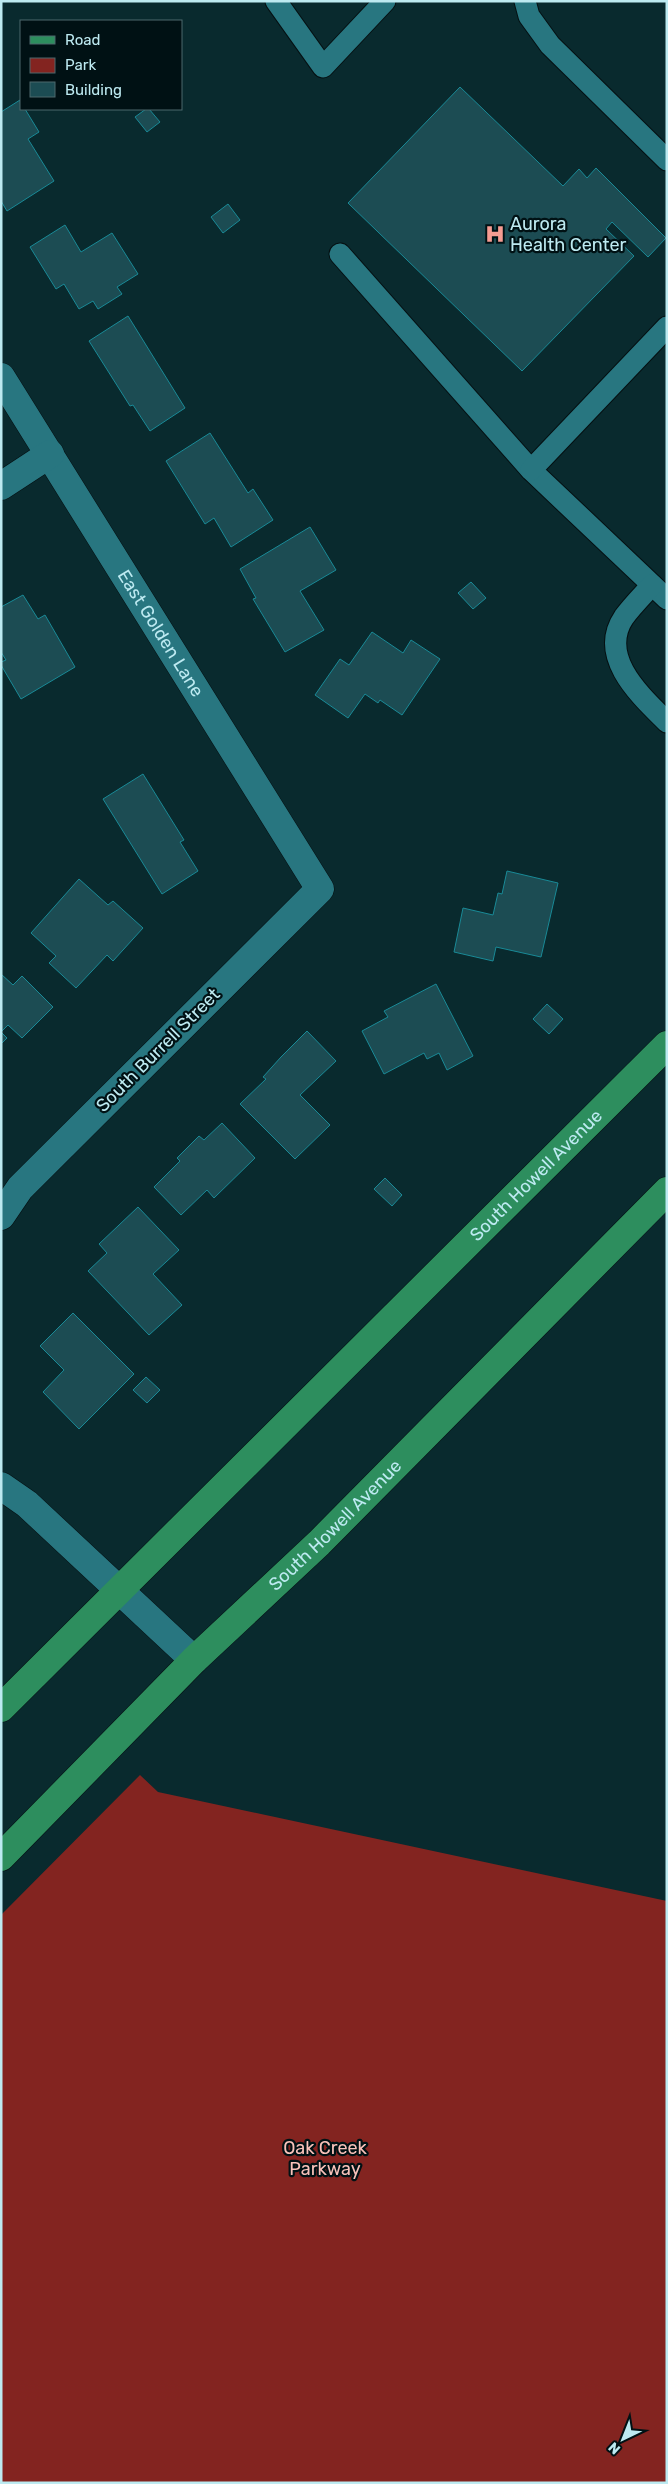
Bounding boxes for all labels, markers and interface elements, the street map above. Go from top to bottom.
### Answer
legend [20,20,182,110]
text: Road [65,31,101,49]
text: Park [65,56,96,74]
text: Building [65,81,122,99]
place label: Aurora Health Center [510,213,627,256]
hospital icon: Aurora Health Center [484,223,506,245]
street label: East Golden Lane [113,566,209,701]
street label: South Burrell Street [91,983,225,1117]
street label: South Howell Avenue [465,1105,607,1246]
street label: South Howell Avenue [264,1455,406,1595]
park label: Oak Creek Parkway [283,2137,368,2180]
north arrow [598,2414,648,2464]
text: N [605,2438,624,2458]

